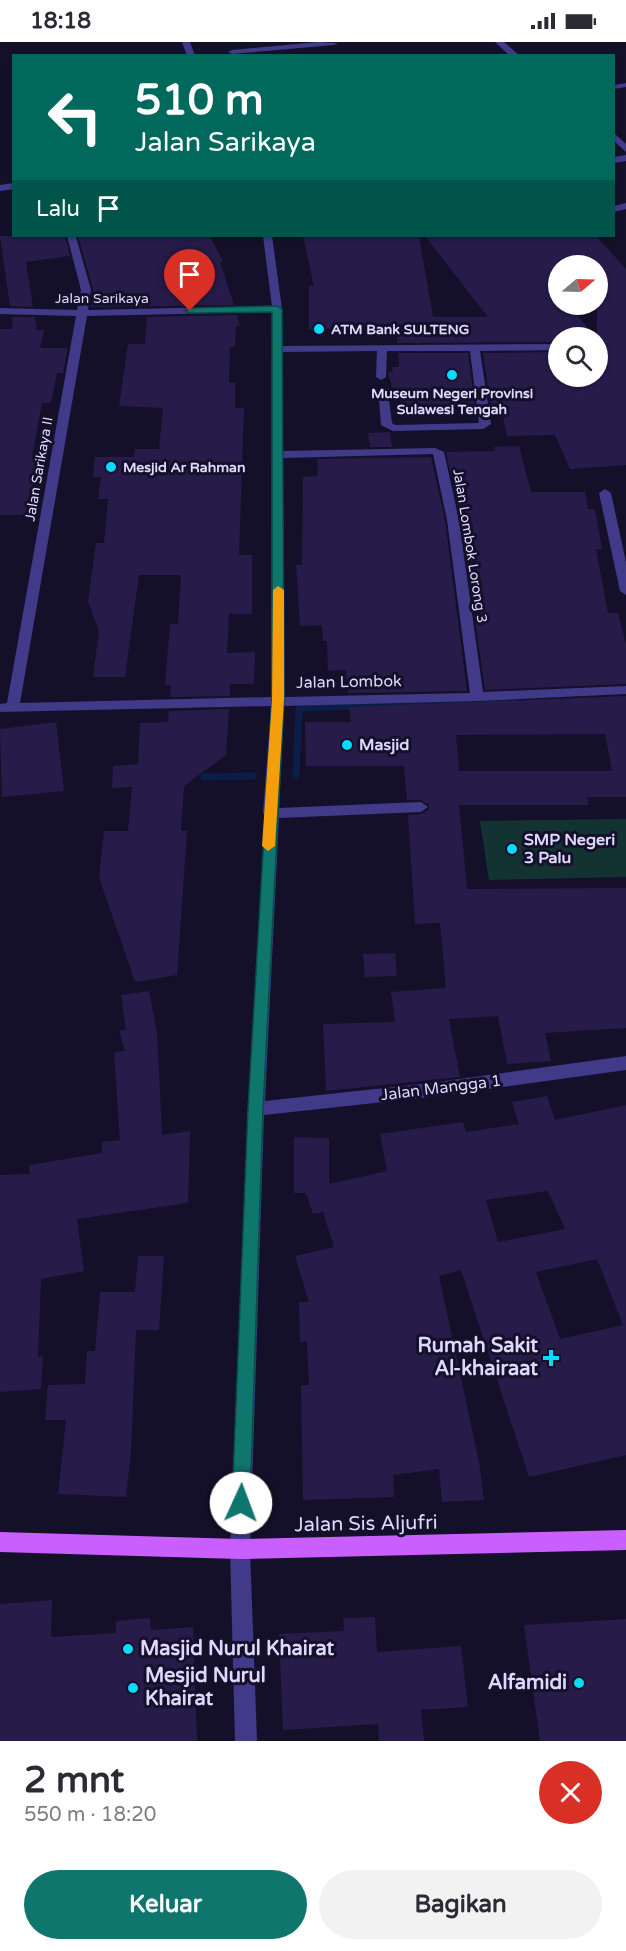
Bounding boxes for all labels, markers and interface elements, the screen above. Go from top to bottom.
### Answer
text: 18:18 [30,8,91,34]
text: 510 m [135,75,264,126]
icon: left [36,78,114,156]
text: Jalan Sarikaya [135,126,316,159]
icon: arrive [92,192,125,225]
text: Lalu [36,196,80,222]
pin [164,249,215,311]
north arrow [548,255,608,315]
map controls [548,255,608,387]
icon: arrive [173,258,206,291]
street label: Jalan Sarikaya [55,290,149,307]
place label: ATM Bank SULTENG [331,321,469,338]
marker: ATM Bank SULTENG [312,322,326,336]
button: search [548,327,608,387]
marker: Museum Negeri Provinsi Sulawesi Tengah [445,368,459,382]
place label: Museum Negeri Provinsi Sulawesi Tengah [371,385,533,418]
street label: Jalan Sarikaya II [21,416,57,522]
place label: Mesjid Ar Rahman [123,459,245,476]
marker: Mesjid Ar Rahman [104,460,118,474]
street label: Jalan Lombok Lorong 3 [449,468,491,624]
street label: Jalan Lombok [296,671,402,693]
place label: Masjid [359,735,409,755]
marker: Masjid [340,738,354,752]
place label: SMP Negeri 3 Palu [524,830,615,868]
marker: SMP Negeri 3 Palu [505,842,519,856]
street label: Jalan Mangga 1 [380,1071,502,1105]
place label: Rumah Sakit Al-khairaat [418,1334,538,1381]
marker: Rumah Sakit Al-khairaat [542,1349,560,1367]
position arrow [209,1471,273,1535]
street label: Jalan Sis Aljufri [294,1511,438,1537]
place label: Masjid Nurul Khairat [140,1637,334,1661]
marker: Masjid Nurul Khairat [121,1642,135,1656]
place label: Mesjid Nurul Khairat [145,1664,266,1711]
place label: Alfamidi [488,1671,567,1695]
marker: Alfamidi [572,1676,586,1690]
marker: Mesjid Nurul Khairat [126,1681,140,1695]
text: 2 mnt [24,1759,124,1802]
button: close [539,1761,602,1824]
text: 550 m · 18:20 [24,1803,156,1827]
button: Keluar [24,1870,307,1939]
button: Bagikan [319,1870,602,1939]

